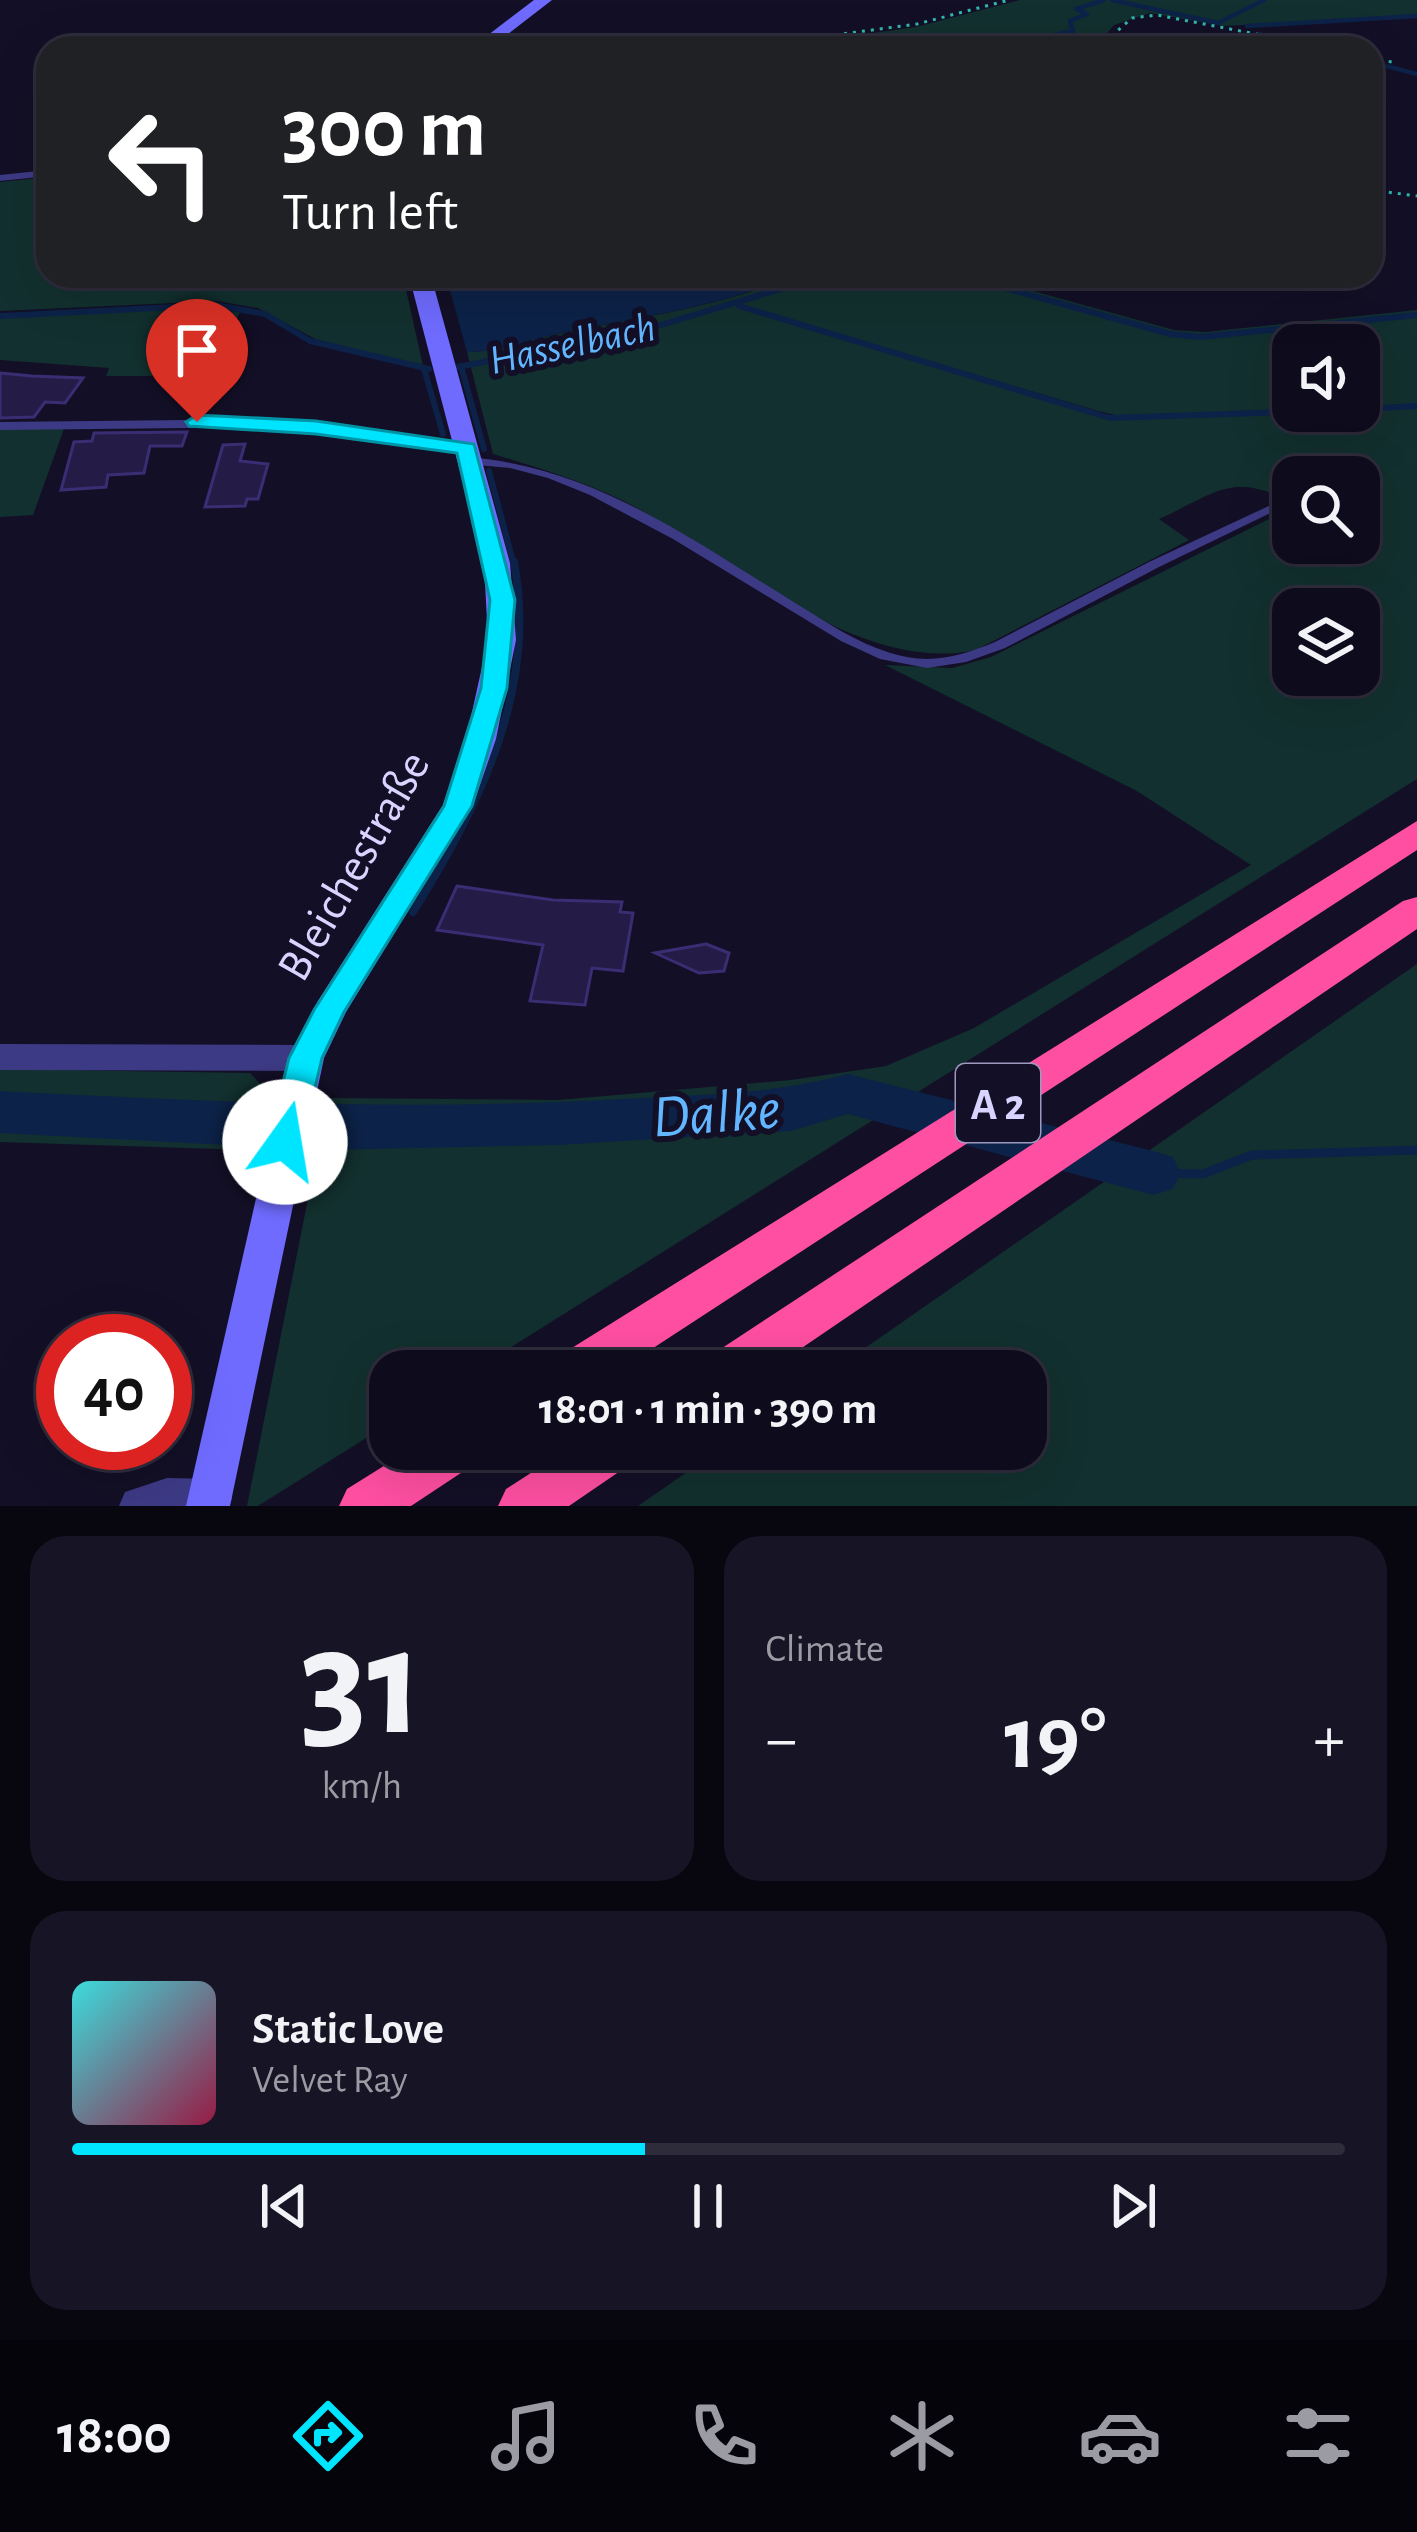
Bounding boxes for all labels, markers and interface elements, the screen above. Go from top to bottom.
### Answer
icon: left [84,84,240,240]
text: 300 m [282,88,486,172]
text: Turn left [282,186,458,240]
pin [146,299,248,422]
water label: Hasselbach [486,306,659,382]
icon: arrive [164,317,230,383]
map controls [1272,324,1380,696]
button: sound [1272,324,1380,432]
button: search [1272,456,1380,564]
button: layers [1272,588,1380,696]
street label: Bleichestraße [270,744,439,989]
road number: A 2 [956,1064,1040,1142]
position arrow [222,1079,348,1205]
water label: Dalke [650,1080,782,1148]
speed limit sign: 40 [36,1314,192,1470]
text: 18:01 · 1 min · 390 m [539,1387,877,1432]
text: 31 [300,1607,423,1763]
text: Climate [766,1630,884,1669]
text: 19° [1004,1695,1106,1785]
text: − [766,1707,797,1773]
text: + [1313,1707,1345,1773]
text: km/h [322,1767,402,1806]
text: Static Love [252,2007,444,2052]
text: Velvet Ray [252,2061,408,2100]
icon: previous [251,2173,317,2239]
icon: pause [675,2173,741,2239]
icon: next [1100,2173,1166,2239]
icon: directions [286,2394,370,2478]
icon: music [484,2394,568,2478]
icon: phone [682,2394,766,2478]
icon: climate [880,2394,964,2478]
icon: car [1078,2394,1162,2478]
icon: filters [1276,2394,1360,2478]
text: 18:00 [57,2409,172,2463]

